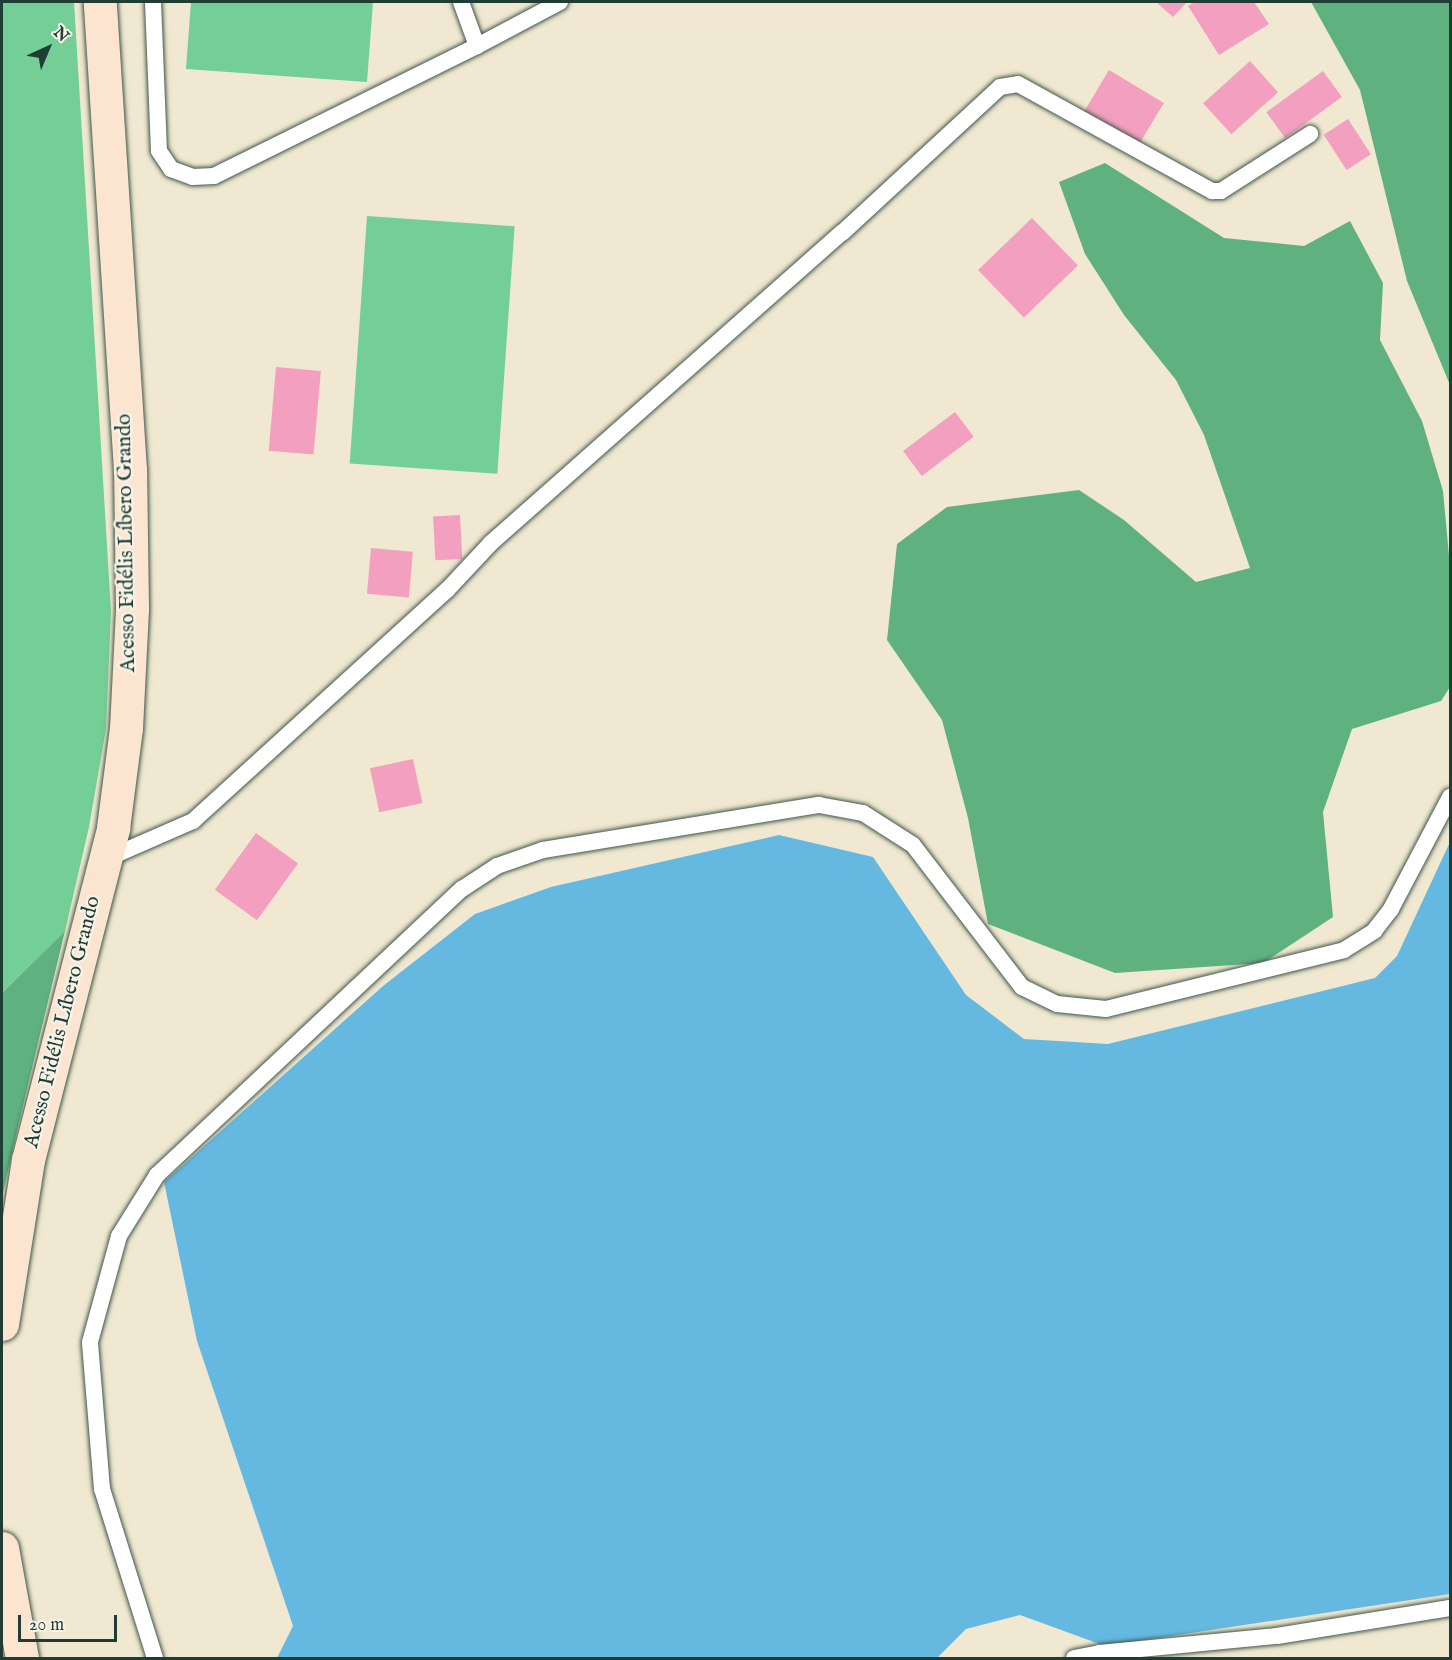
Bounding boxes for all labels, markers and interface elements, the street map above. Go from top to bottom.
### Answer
north arrow [18,18,78,78]
text: N [49,23,72,47]
street label: Acesso Fidélis Líbero Grando [112,413,142,673]
street label: Acesso Fidélis Líbero Grando [19,893,107,1151]
scale bar [21,1603,120,1641]
text: 20 m [29,1614,64,1637]

